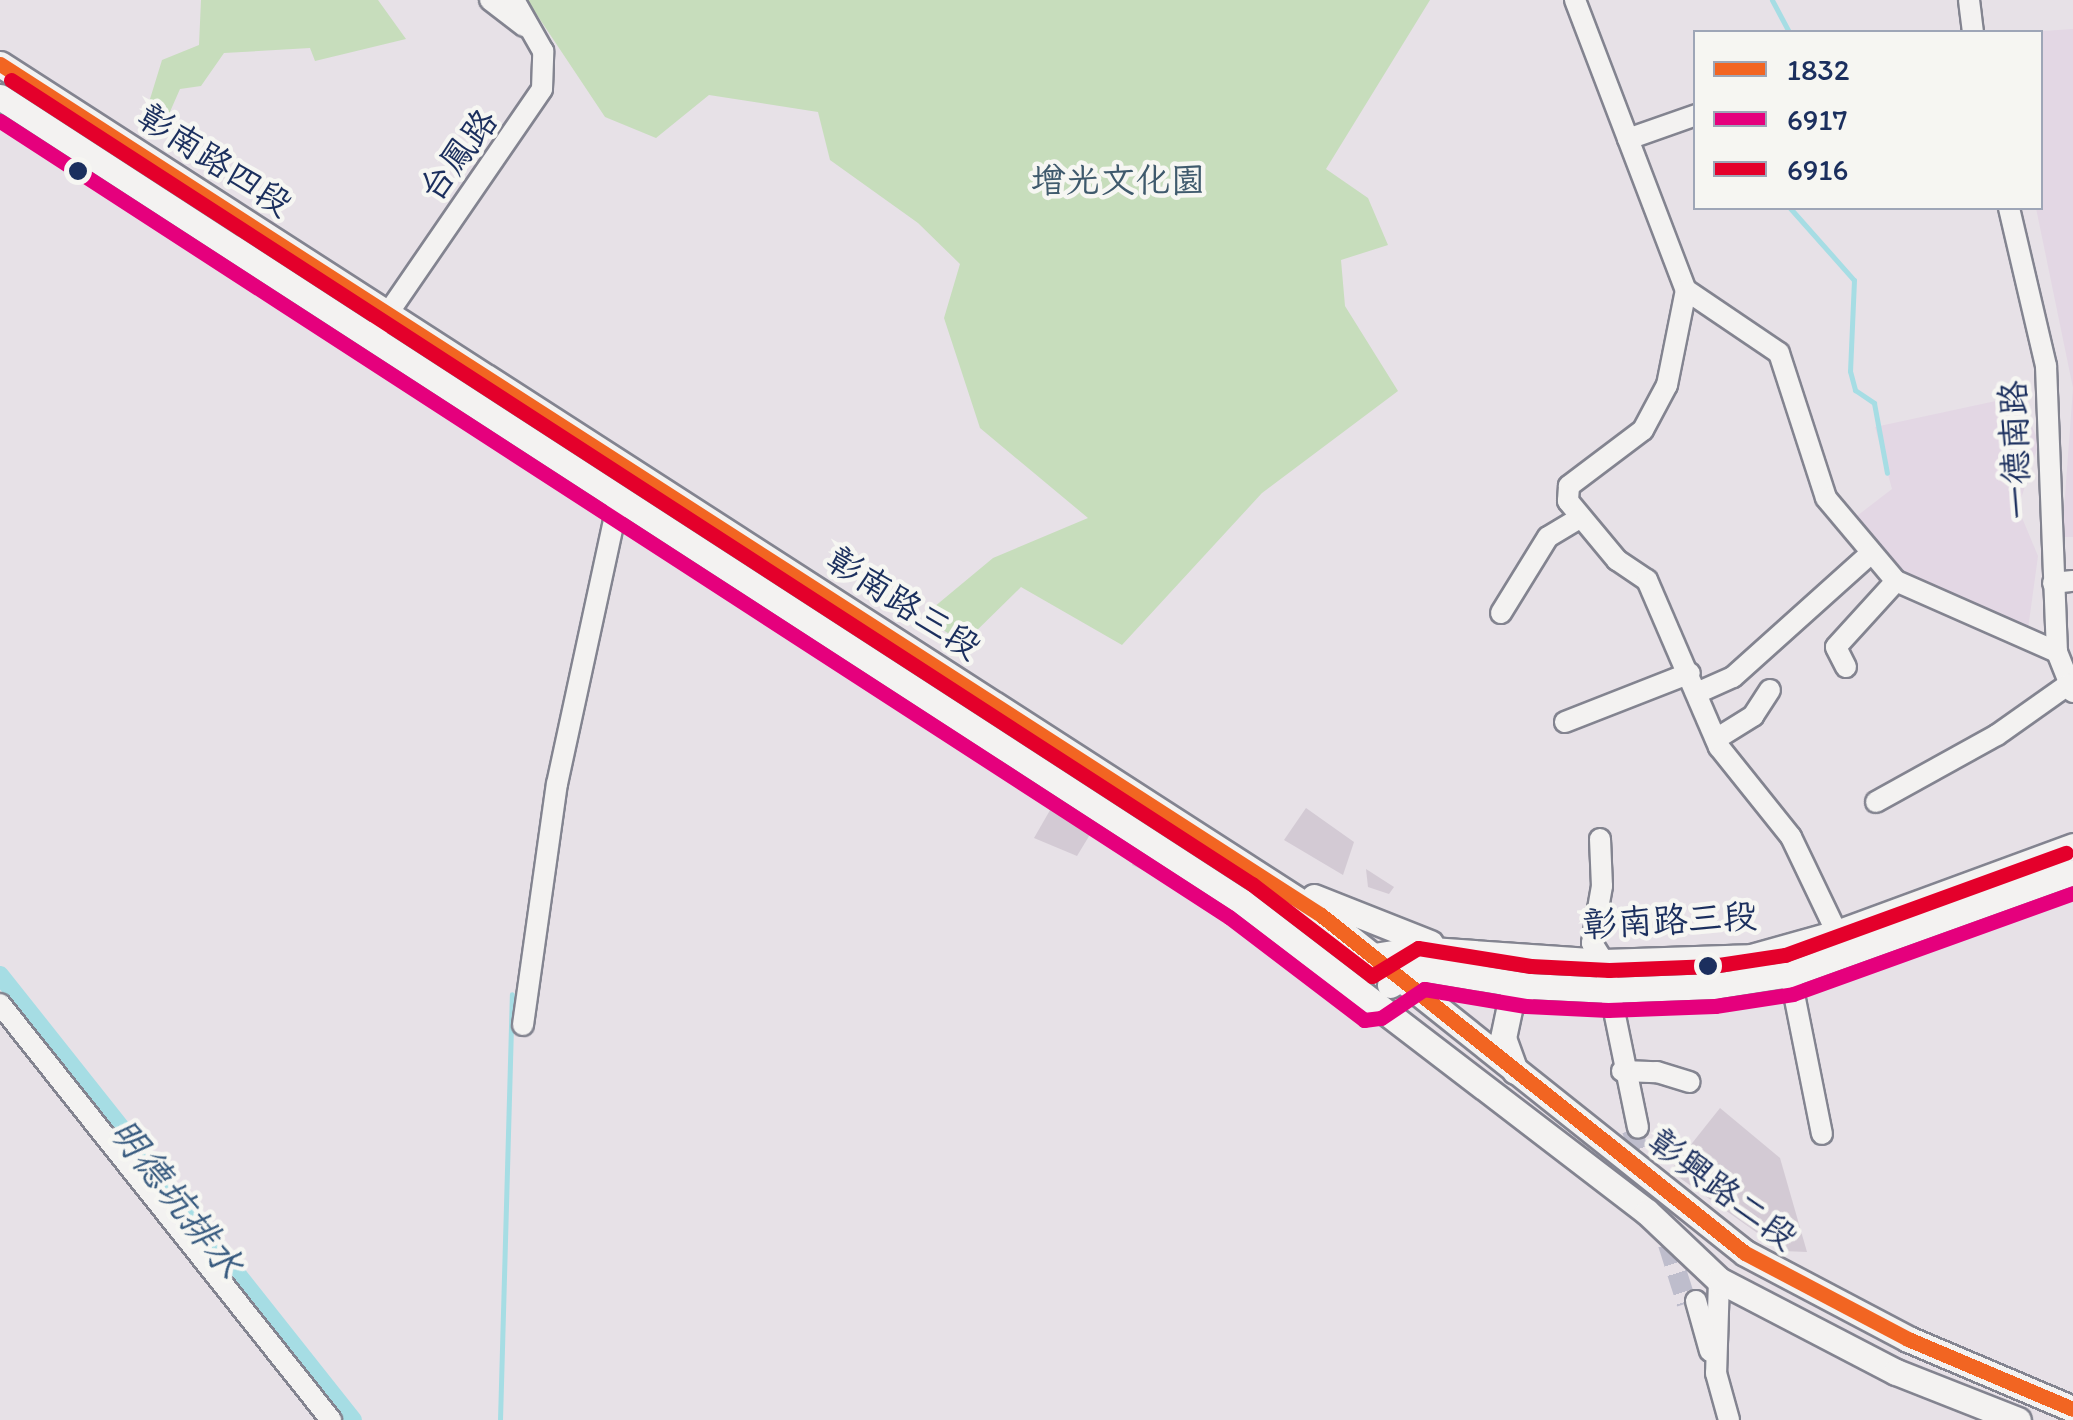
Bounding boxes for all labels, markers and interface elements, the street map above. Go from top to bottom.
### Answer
legend [1693,30,2043,210]
text: 1832 [1787,51,1850,88]
street label: 彰南路四段 [130,95,300,225]
street label: 台鳳路 [410,100,506,210]
text: 6917 [1787,101,1847,138]
text: 6916 [1787,151,1848,188]
park label: 增光文化園 [1031,159,1205,201]
unlabelled marker [68,161,88,181]
street label: 一德南路 [1992,379,2038,521]
street label: 彰南路三段 [819,538,989,668]
street label: 彰南路三段 [1582,894,1758,946]
unlabelled marker [1698,956,1718,976]
water label: 明德坑排水 [100,1109,252,1287]
street label: 彰興路二段 [1640,1120,1806,1258]

